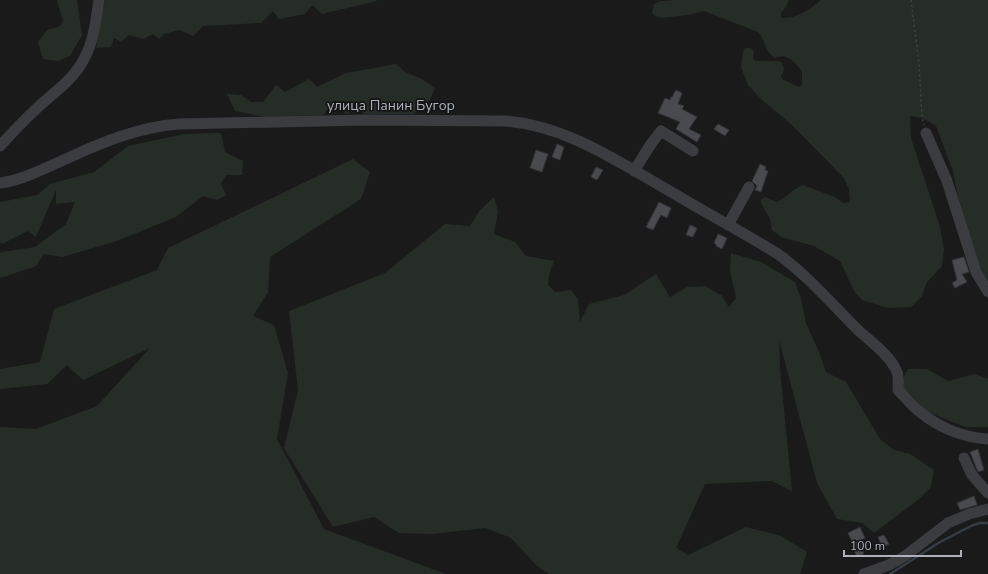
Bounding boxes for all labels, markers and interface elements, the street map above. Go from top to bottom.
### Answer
street label: улица Панин Бугор [327,96,455,115]
scale bar [844,532,961,558]
text: 100 m [850,538,885,554]

